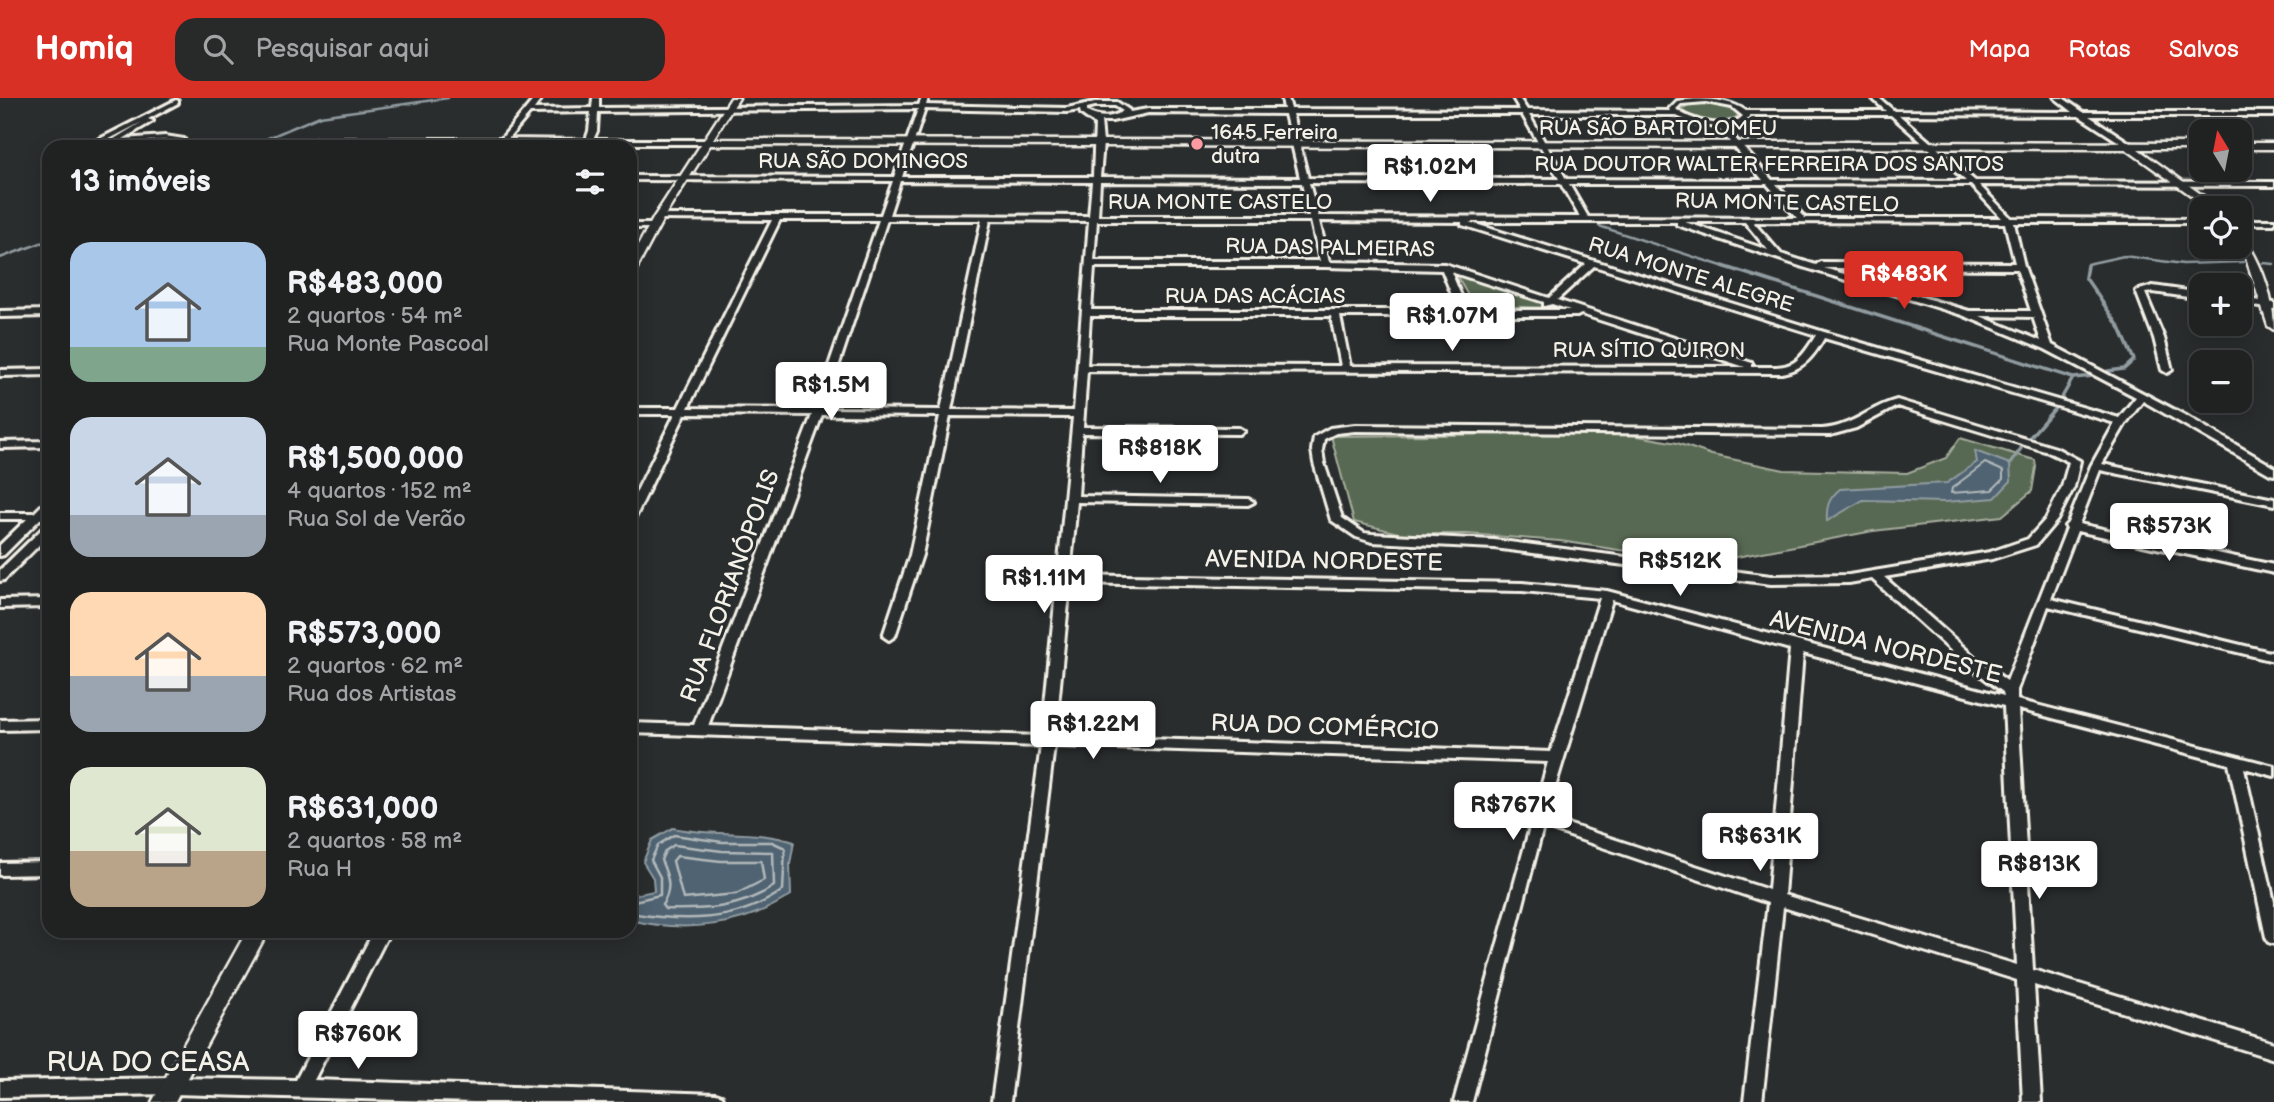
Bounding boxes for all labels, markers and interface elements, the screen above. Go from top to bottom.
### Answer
search box [175,18,665,81]
text: Homiq [35,29,133,69]
icon: search [199,30,237,68]
text: Pesquisar aqui [255,34,429,65]
text: Mapa [1968,35,2030,64]
text: Rotas [2068,35,2131,64]
text: Salvos [2169,35,2239,64]
street label: RUA SÃO BARTOLOMEU [1539,116,1777,141]
north arrow [2189,119,2252,182]
map controls [2189,119,2252,413]
place label: 1645 Ferreira dutra [1211,120,1338,169]
marker: 1645 Ferreira dutra [1189,136,1205,152]
pin: R$1.02M [1365,144,1495,204]
street label: RUA SÃO DOMINGOS [758,149,968,174]
street label: RUA DOUTOR WALTER FERREIRA DOS SANTOS [1534,152,2004,177]
text: R$1.02M [1383,153,1477,181]
icon: filters [571,163,609,201]
text: 13 imóveis [70,164,211,200]
street label: RUA MONTE CASTELO [1675,189,1899,217]
street label: RUA MONTE CASTELO [1108,190,1332,215]
button: locate [2189,196,2252,259]
street label: RUA MONTE ALEGRE [1585,232,1797,318]
street label: RUA DAS PALMEIRAS [1225,234,1435,262]
pin: R$483K [1847,252,1961,311]
text: R$483K [1860,260,1948,288]
text: R$483,000 [287,266,443,302]
icon: home [126,270,210,354]
button: + [2189,273,2252,336]
street label: RUA DAS ACÁCIAS [1165,284,1345,309]
pin: R$1.07M [1387,294,1517,353]
text: 2 quartos · 54 m² [287,302,463,330]
text: R$1.07M [1406,302,1498,330]
text: Rua Monte Pascoal [287,330,489,358]
street label: RUA SÍTIO QUIRON [1553,338,1745,363]
button: − [2189,350,2252,413]
pin: R$1.5M [774,362,888,422]
text: R$1.5M [792,371,870,399]
pin: R$818K [1103,426,1217,485]
text: R$818K [1118,434,1202,462]
text: R$1,500,000 [287,441,464,477]
icon: home [126,445,210,529]
street label: RUA FLORIANÓPOLIS [673,465,786,706]
text: 4 quartos · 152 m² [287,477,472,505]
pin: R$573K [2112,504,2226,563]
text: Rua Sol de Verão [287,505,466,533]
text: R$573K [2126,512,2212,540]
pin: R$512K [1623,538,1737,598]
street label: AVENIDA NORDESTE [1205,544,1443,578]
text: R$512K [1638,547,1722,575]
pin: R$1.11M [979,556,1109,615]
text: R$1.11M [1002,564,1086,592]
street label: AVENIDA NORDESTE [1767,604,2005,690]
text: R$573,000 [287,616,441,652]
icon: home [126,620,210,704]
text: 2 quartos · 62 m² [287,652,463,680]
text: Rua dos Artistas [287,680,456,708]
pin: R$1.22M [1028,702,1158,761]
street label: RUA DO COMÉRCIO [1210,708,1440,745]
text: R$1.22M [1046,710,1140,738]
pin: R$767K [1456,782,1570,842]
text: R$631,000 [287,791,438,827]
text: R$767K [1470,791,1556,819]
icon: home [126,795,210,879]
pin: R$631K [1703,814,1817,873]
text: R$631K [1718,822,1802,850]
text: 2 quartos · 58 m² [287,827,462,855]
pin: R$813K [1982,842,2096,901]
text: R$813K [1997,850,2081,878]
text: Rua H [287,855,352,883]
pin: R$760K [301,1012,415,1071]
text: R$760K [314,1020,402,1048]
street label: RUA DO CEASA [47,1046,250,1079]

